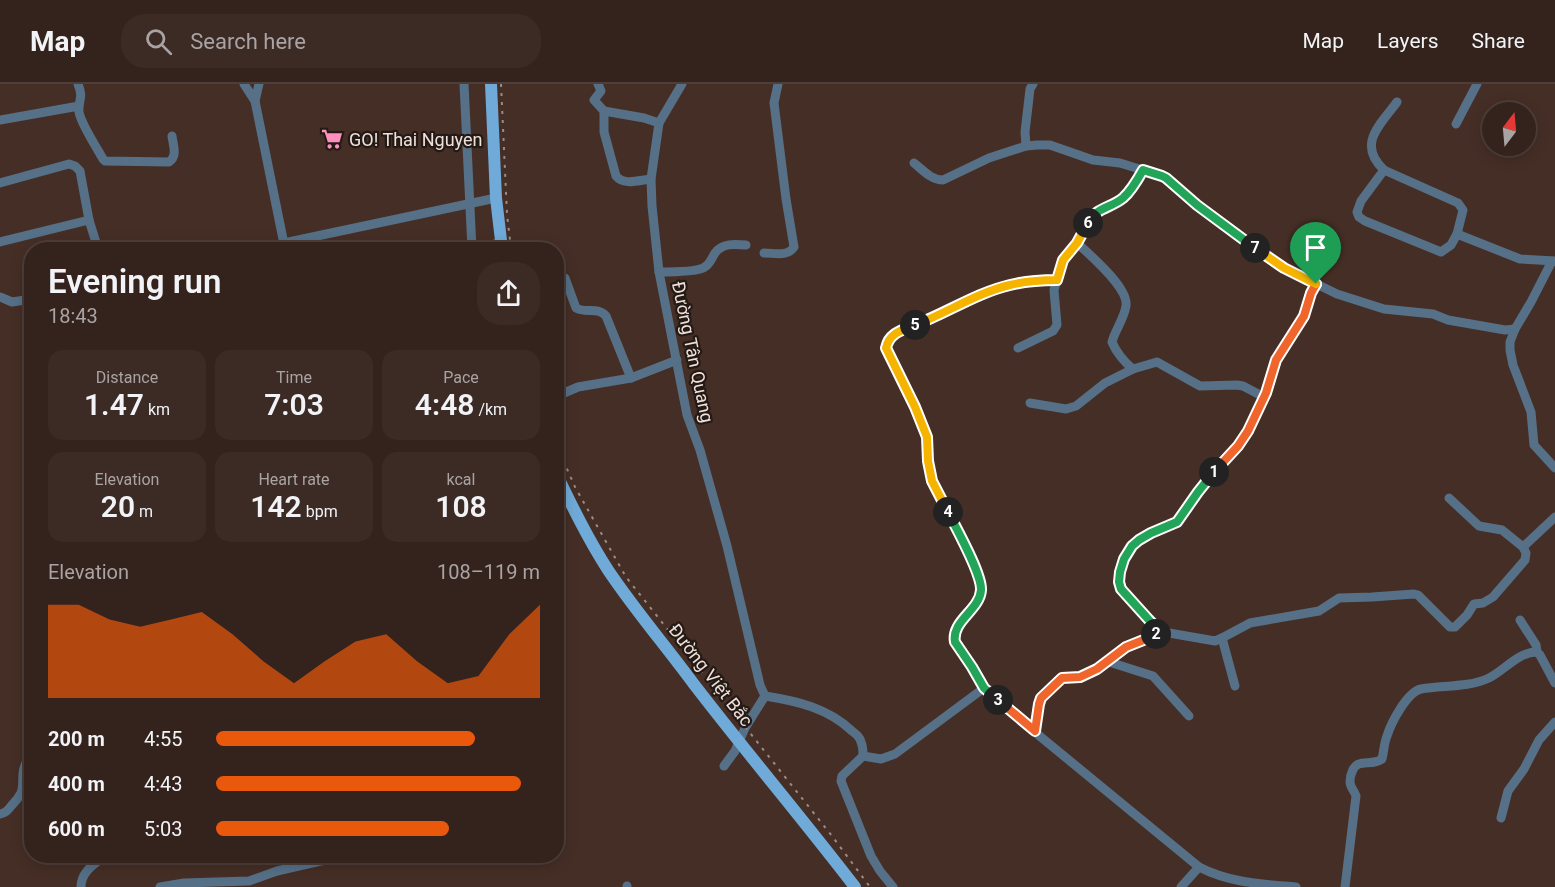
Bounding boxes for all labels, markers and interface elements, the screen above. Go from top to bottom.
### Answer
search box [121,14,541,68]
text: Map [30,25,85,58]
icon: search [142,25,175,58]
text: Search here [190,29,306,54]
text: Map [1302,29,1344,53]
text: Layers [1377,29,1438,53]
text: Share [1471,29,1525,53]
north arrow [1482,102,1536,156]
map controls [1482,102,1536,156]
supermarket icon: GO! Thai Nguyen [320,127,344,151]
place label: GO! Thai Nguyen [349,129,482,150]
pin: 6 [1073,208,1103,238]
text: 6 [1083,213,1093,232]
pin [1290,222,1341,284]
icon: arrive [1299,231,1332,264]
pin: 7 [1240,233,1270,263]
text: 7 [1250,238,1260,257]
text: Evening run [48,262,221,301]
button: share [477,262,540,325]
street label: Đường Tân Quang [668,280,718,424]
text: 18:43 [48,304,98,328]
pin: 5 [900,310,930,340]
text: 5 [910,315,920,334]
text: Distance [96,368,158,387]
text: Time [276,368,312,387]
text: Pace [443,368,479,387]
text: 1.47 [84,387,144,422]
text: 7:03 [264,387,324,422]
text: 4:48 [415,387,474,422]
text: km [144,400,170,419]
text: /km [474,400,507,419]
pin: 1 [1199,457,1229,487]
text: 1 [1209,462,1219,481]
text: Elevation [95,470,159,489]
text: Heart rate [258,470,330,489]
text: kcal [447,470,475,489]
text: 20 [101,489,135,524]
text: 142 [250,489,302,524]
text: 108 [435,489,487,524]
pin: 4 [933,497,963,527]
text: m [135,502,153,521]
text: bpm [302,502,338,521]
text: 4 [943,502,953,521]
text: Elevation [48,560,129,584]
text: 108–119 m [437,560,540,584]
pin: 2 [1141,619,1171,649]
street label: Đường Việt Bắc [664,620,758,730]
text: 2 [1151,624,1161,643]
pin: 3 [983,685,1013,715]
text: 3 [993,690,1003,709]
text: 200 m [48,727,105,751]
text: 4:55 [144,727,183,751]
text: 400 m [48,772,105,796]
text: 4:43 [144,772,183,796]
text: 600 m [48,817,105,841]
text: 5:03 [144,817,183,841]

